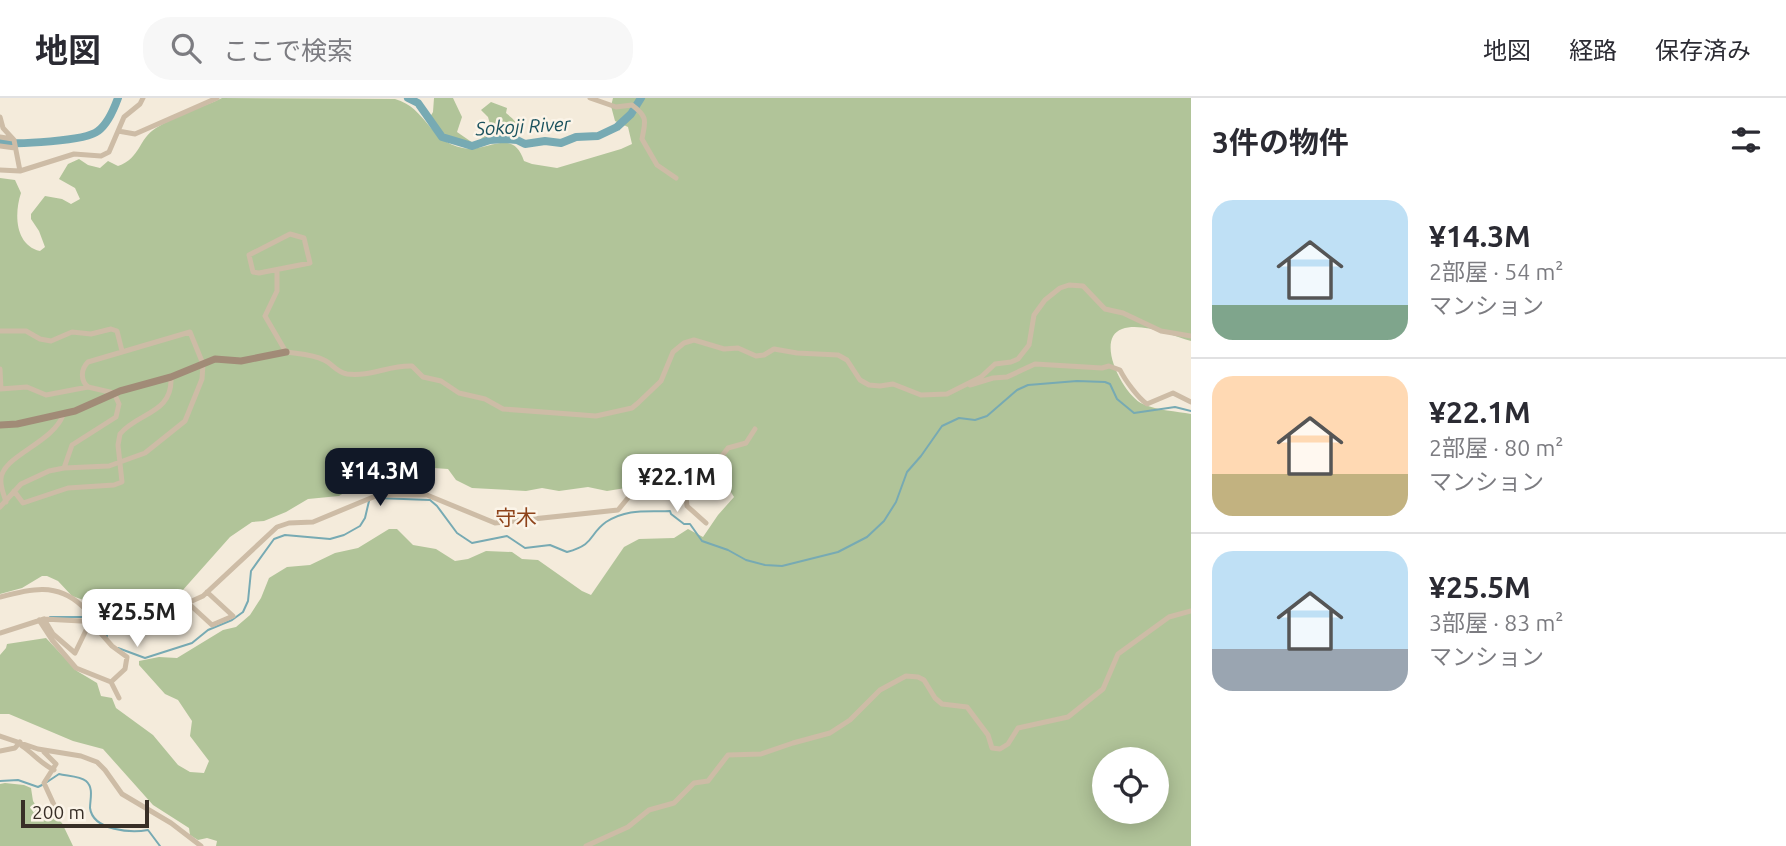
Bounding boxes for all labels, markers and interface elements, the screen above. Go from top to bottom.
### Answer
search box [143,17,633,80]
icon: search [167,29,205,67]
text: 地図 [35,31,101,68]
text: ここで検索 [223,36,353,65]
text: 地図 [1483,37,1531,64]
text: 経路 [1569,37,1617,64]
text: 保存済み [1655,37,1751,64]
water label: Sokoji River [474,112,572,140]
icon: filters [1727,121,1765,159]
text: 3件の物件 [1212,125,1349,159]
text: ¥14.3M [1429,219,1531,253]
icon: home [1268,228,1352,312]
text: 2部屋 · 54 m² [1429,259,1563,284]
text: マンション [1429,293,1544,318]
text: ¥22.1M [1429,395,1531,429]
icon: home [1268,404,1352,488]
text: 2部屋 · 80 m² [1429,435,1563,460]
pin: ¥14.3M [323,448,437,508]
pin: ¥22.1M [620,454,734,514]
text: ¥14.3M [341,458,419,483]
text: ¥22.1M [638,464,716,489]
text: マンション [1429,469,1544,494]
district label: 守木 [495,505,537,529]
text: ¥25.5M [1429,570,1531,604]
icon: home [1268,579,1352,663]
pin: ¥25.5M [80,589,194,649]
text: ¥25.5M [98,599,176,624]
text: 3部屋 · 83 m² [1429,610,1563,635]
text: マンション [1429,644,1544,669]
map controls [1092,747,1169,824]
button: locate [1092,747,1169,824]
scale bar [21,797,149,829]
text: 200 m [32,801,85,823]

